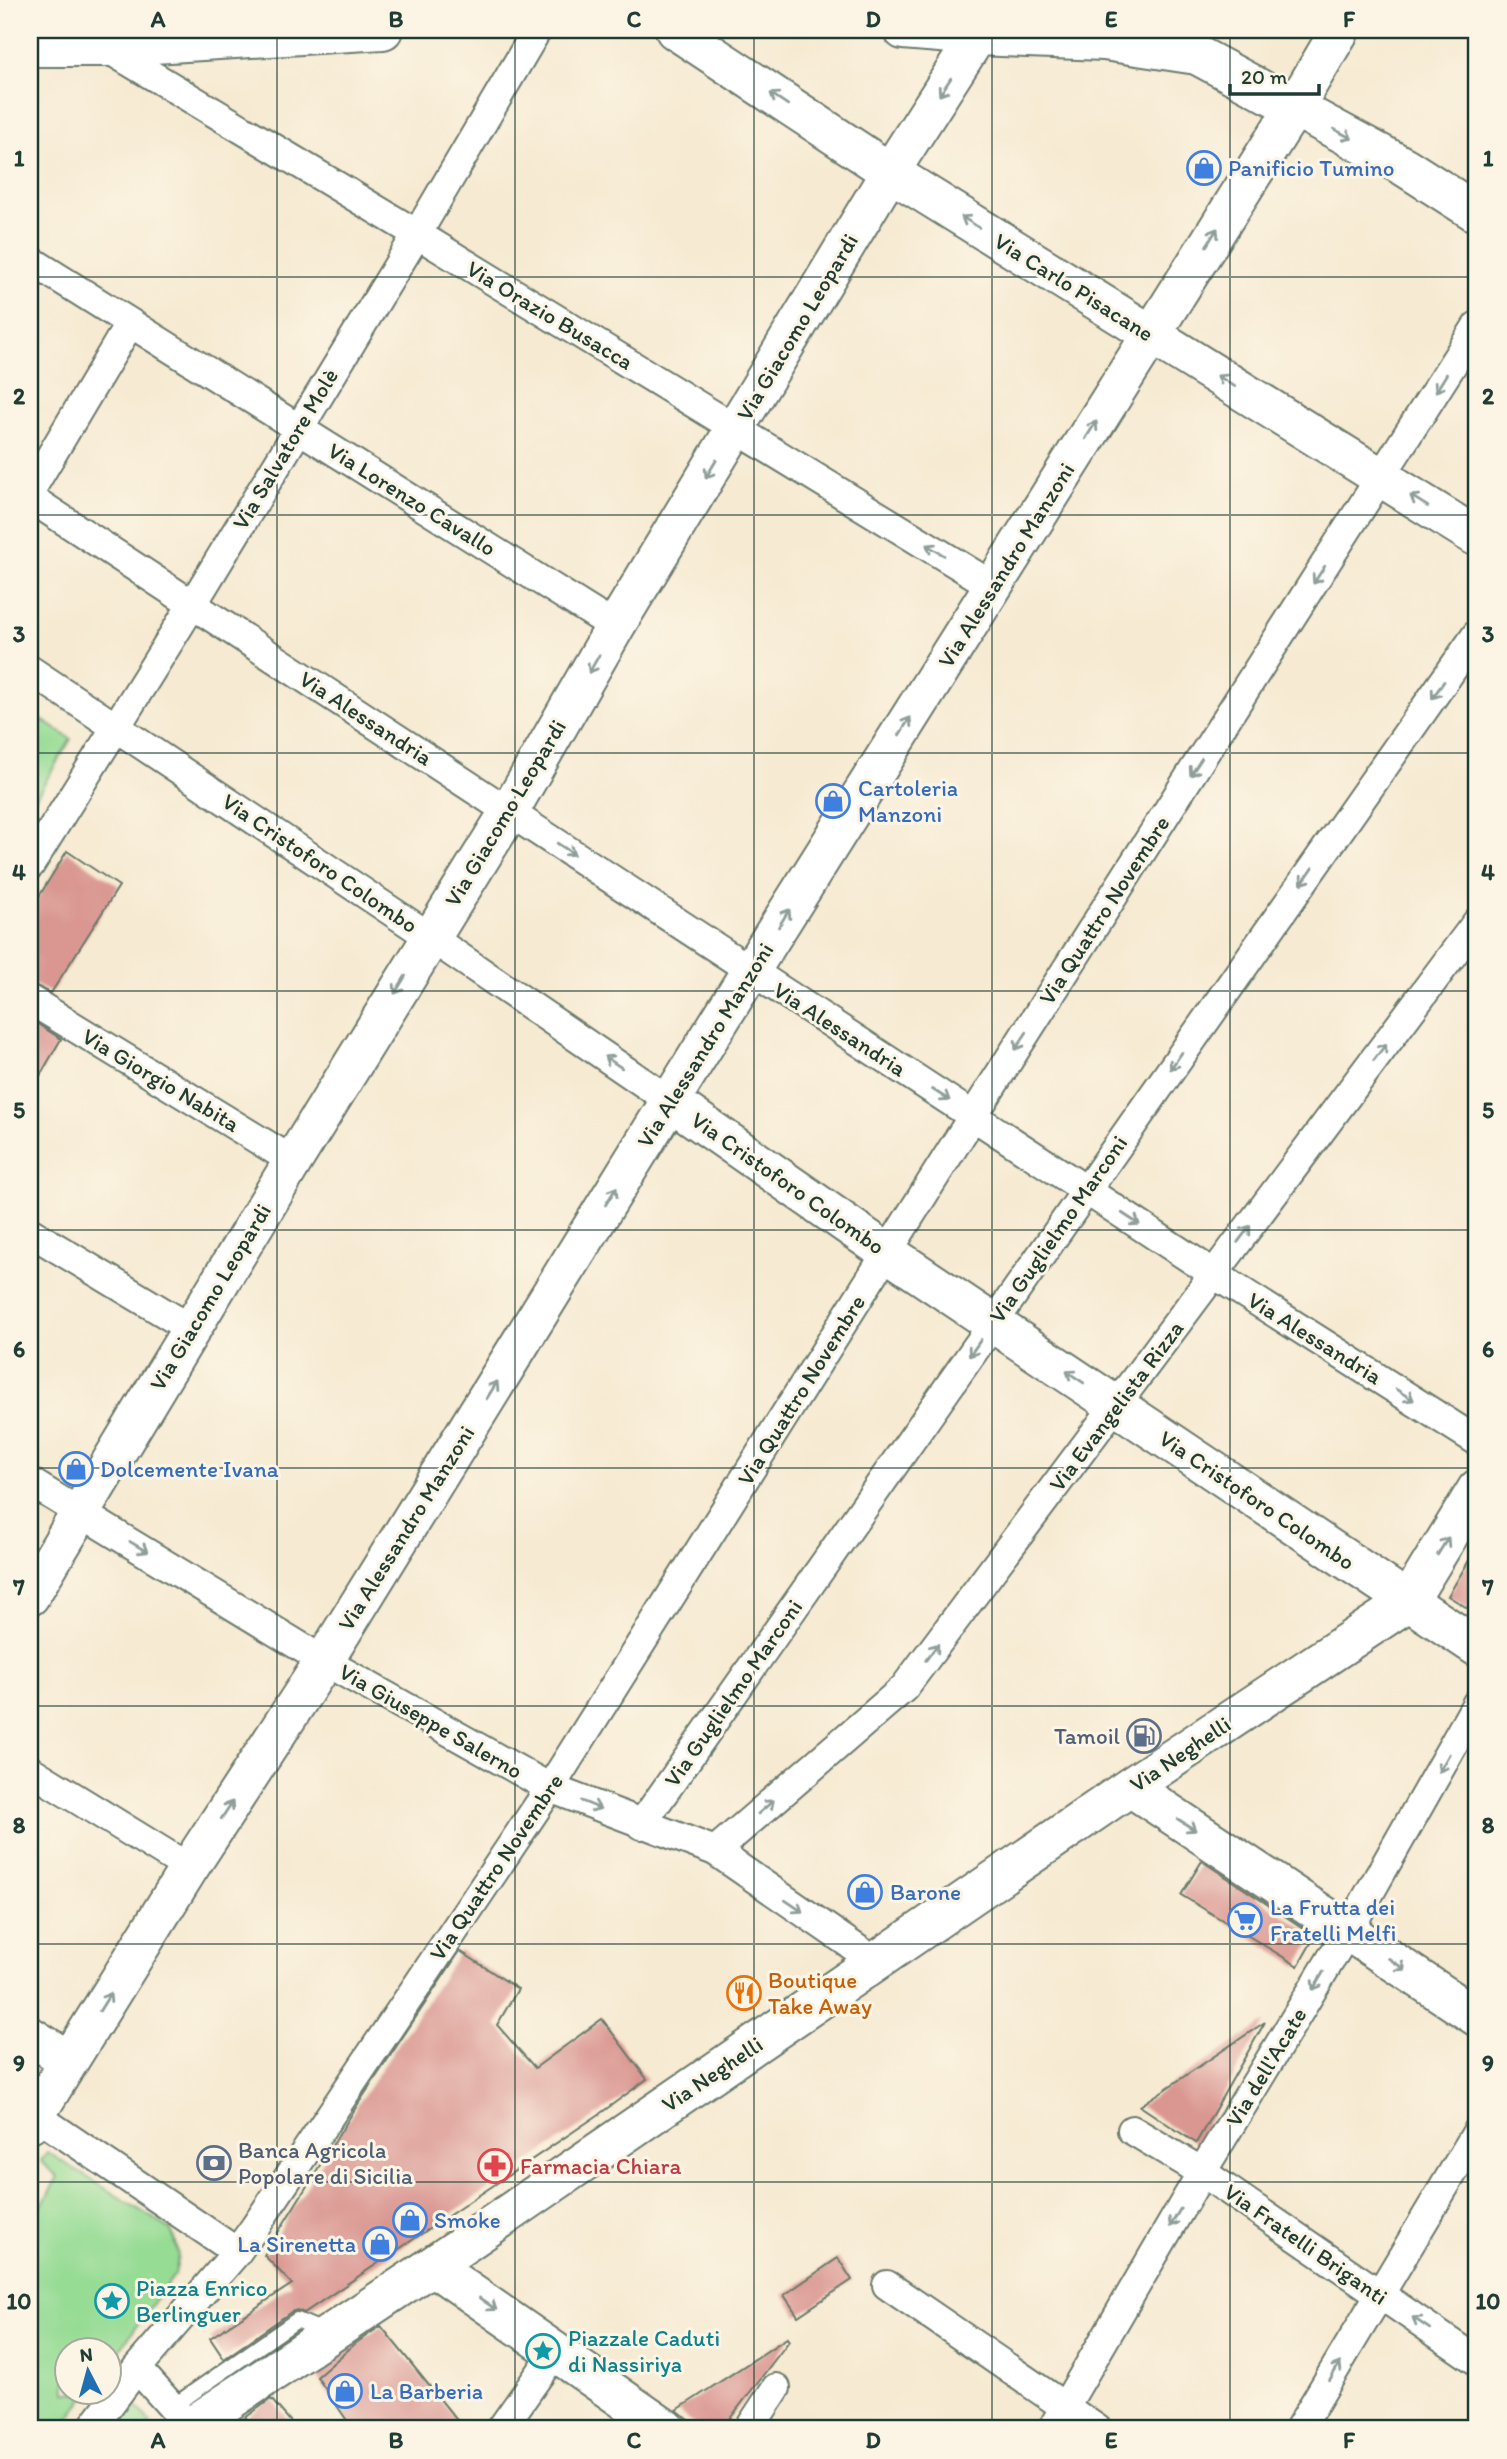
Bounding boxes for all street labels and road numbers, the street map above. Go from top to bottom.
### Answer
street label: Via Carlo Pisacane [989,227,1159,347]
street label: Via Giacomo Leopardi [730,228,864,426]
street label: Via Orazio Busacca [462,254,638,376]
street label: Via Salvatore Molè [226,363,344,535]
street label: Via Lorenzo Cavallo [323,436,501,562]
street label: Via Alessandro Manzoni [932,457,1080,673]
street label: Via Alessandria [294,665,438,771]
street label: Via Giacomo Leopardi [438,714,572,912]
street label: Via Cristoforo Colombo [217,787,423,939]
street label: Via Quattro Novembre [1032,810,1176,1010]
street label: Via Alessandro Manzoni [631,937,779,1153]
street label: Via Alessandria [768,976,912,1082]
street label: Via Giorgio Nabita [77,1022,245,1138]
street label: Via Cristoforo Colombo [686,1106,890,1260]
street label: Via Guglielmo Marconi [983,1130,1133,1328]
street label: Via Giacomo Leopardi [143,1198,277,1396]
street label: Via Alessandria [1243,1286,1387,1390]
street label: Via Quattro Novembre [731,1290,871,1490]
street label: Via Evangelista Rizza [1043,1315,1189,1497]
street label: Via Alessandro Manzoni [332,1420,480,1636]
street label: Via Cristoforo Colombo [1154,1424,1360,1576]
street label: Via Guglielmo Marconi [658,1594,808,1792]
street label: Via Giuseppe Salerno [334,1657,528,1785]
street label: Via Neghelli [1124,1710,1236,1798]
street label: Via Quattro Novembre [423,1768,569,1966]
street label: Via dell'Acate [1219,2002,1313,2132]
street label: Via Neghelli [656,2030,768,2118]
street label: Via Fratelli Briganti [1219,2177,1393,2311]

